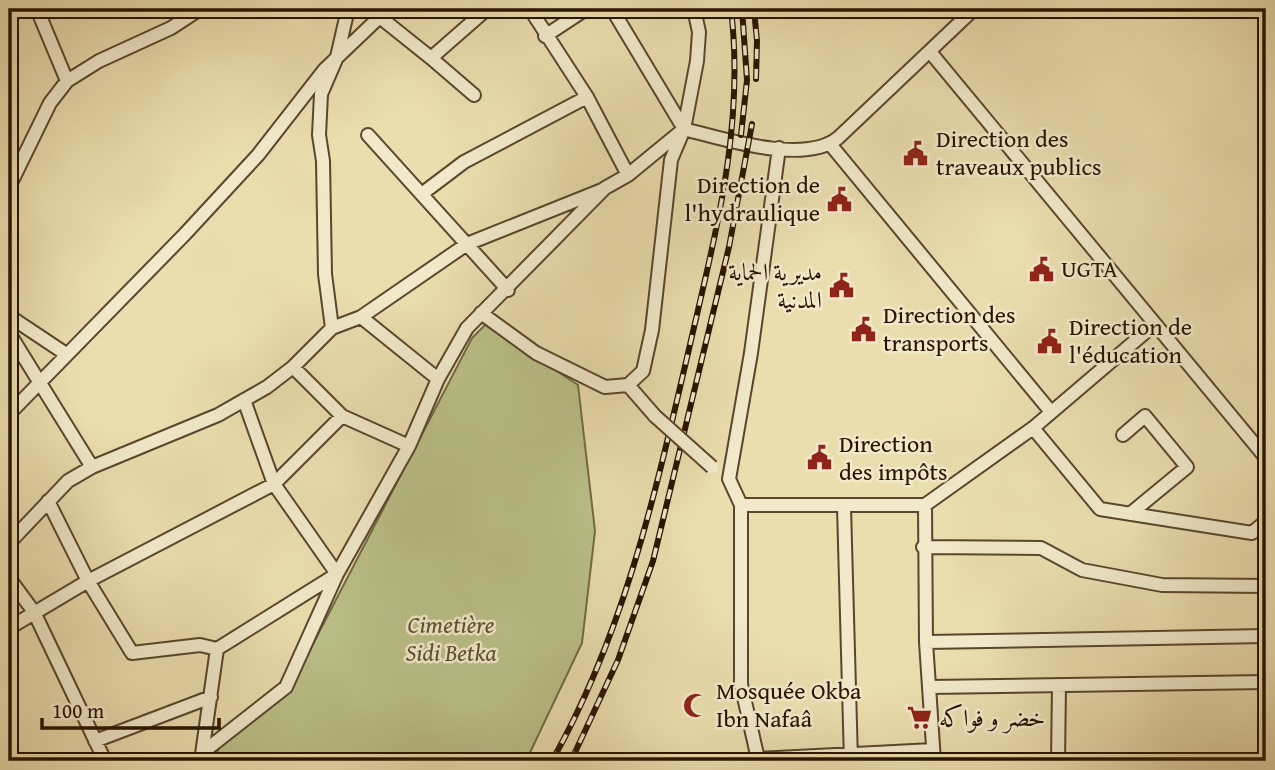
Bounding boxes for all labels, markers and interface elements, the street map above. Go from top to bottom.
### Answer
place label: Direction des traveaux publics [936,121,1102,184]
public building icon: Direction des traveaux publics [902,139,930,167]
place label: Direction de l'hydraulique [685,167,820,230]
public building icon: Direction de l'hydraulique [826,185,854,213]
place label: UGTA [1061,251,1118,286]
place label: مديرية الحماية المدنية [728,254,822,317]
public building icon: UGTA [1027,255,1055,283]
public building icon: مديرية الحماية المدنية [828,272,856,300]
place label: Direction des transports [883,297,1016,360]
place label: Direction de l'éducation [1069,309,1192,372]
public building icon: Direction des transports [849,315,877,343]
public building icon: Direction de l'éducation [1035,327,1063,355]
place label: Direction des impôts [839,426,947,489]
public building icon: Direction des impôts [805,444,833,472]
park label: Cimetière Sidi Betka [406,607,496,670]
place label: Mosquée Okba Ibn Nafaâ [716,673,862,736]
scale bar [42,686,219,730]
mosque icon: Mosquée Okba Ibn Nafaâ [682,691,710,719]
text: 100 m [52,695,104,726]
place label: خضر و فواكه [939,700,1045,735]
supermarket icon: خضر و فواكه [905,704,933,732]

